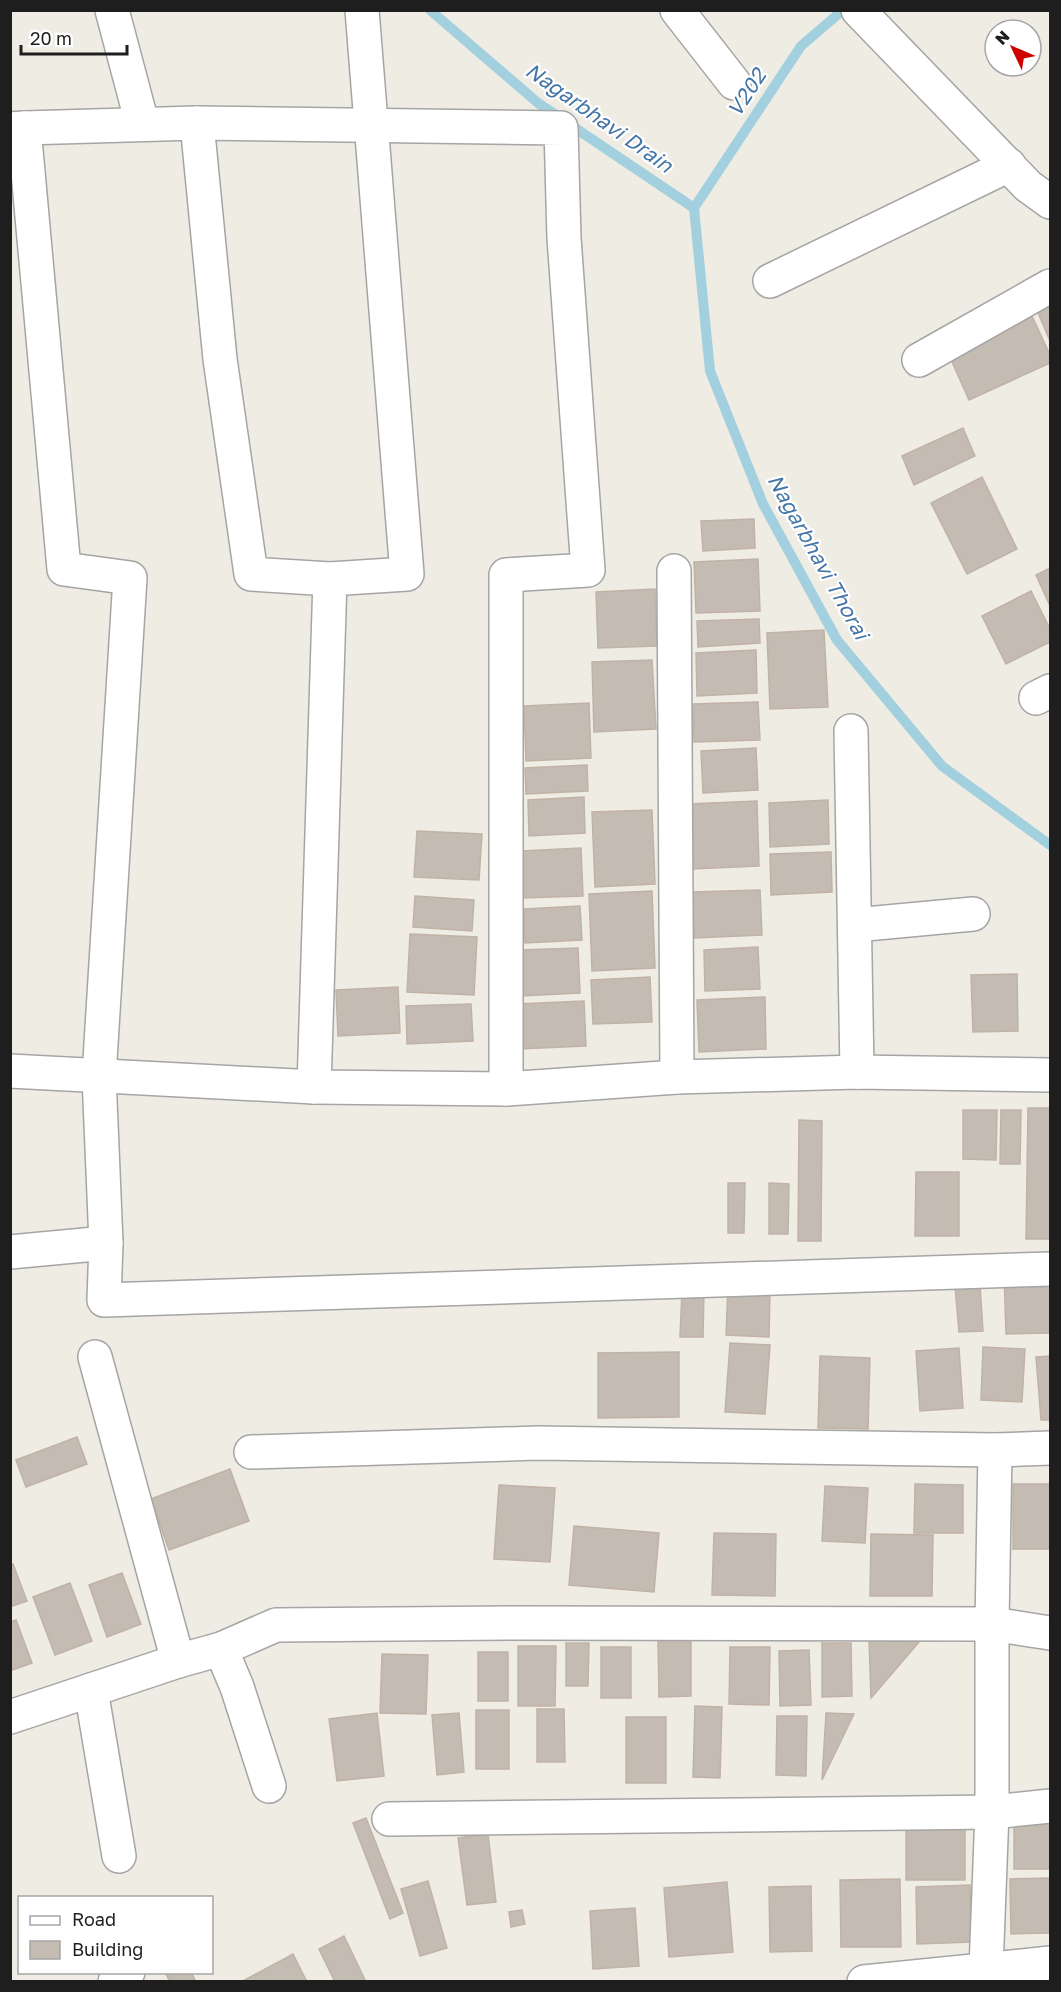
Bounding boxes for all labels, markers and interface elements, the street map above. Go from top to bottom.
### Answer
scale bar [21,18,128,56]
north arrow [983,18,1043,78]
text: N [991,26,1014,49]
text: 20 m [30,27,72,49]
water label: Nagarbhavi Drain [521,57,679,178]
water label: V202 [721,62,772,121]
water label: Nagarbhavi Thorai [763,469,876,646]
legend [18,1896,213,1974]
text: Road [72,1908,116,1930]
text: Building [72,1938,143,1960]

